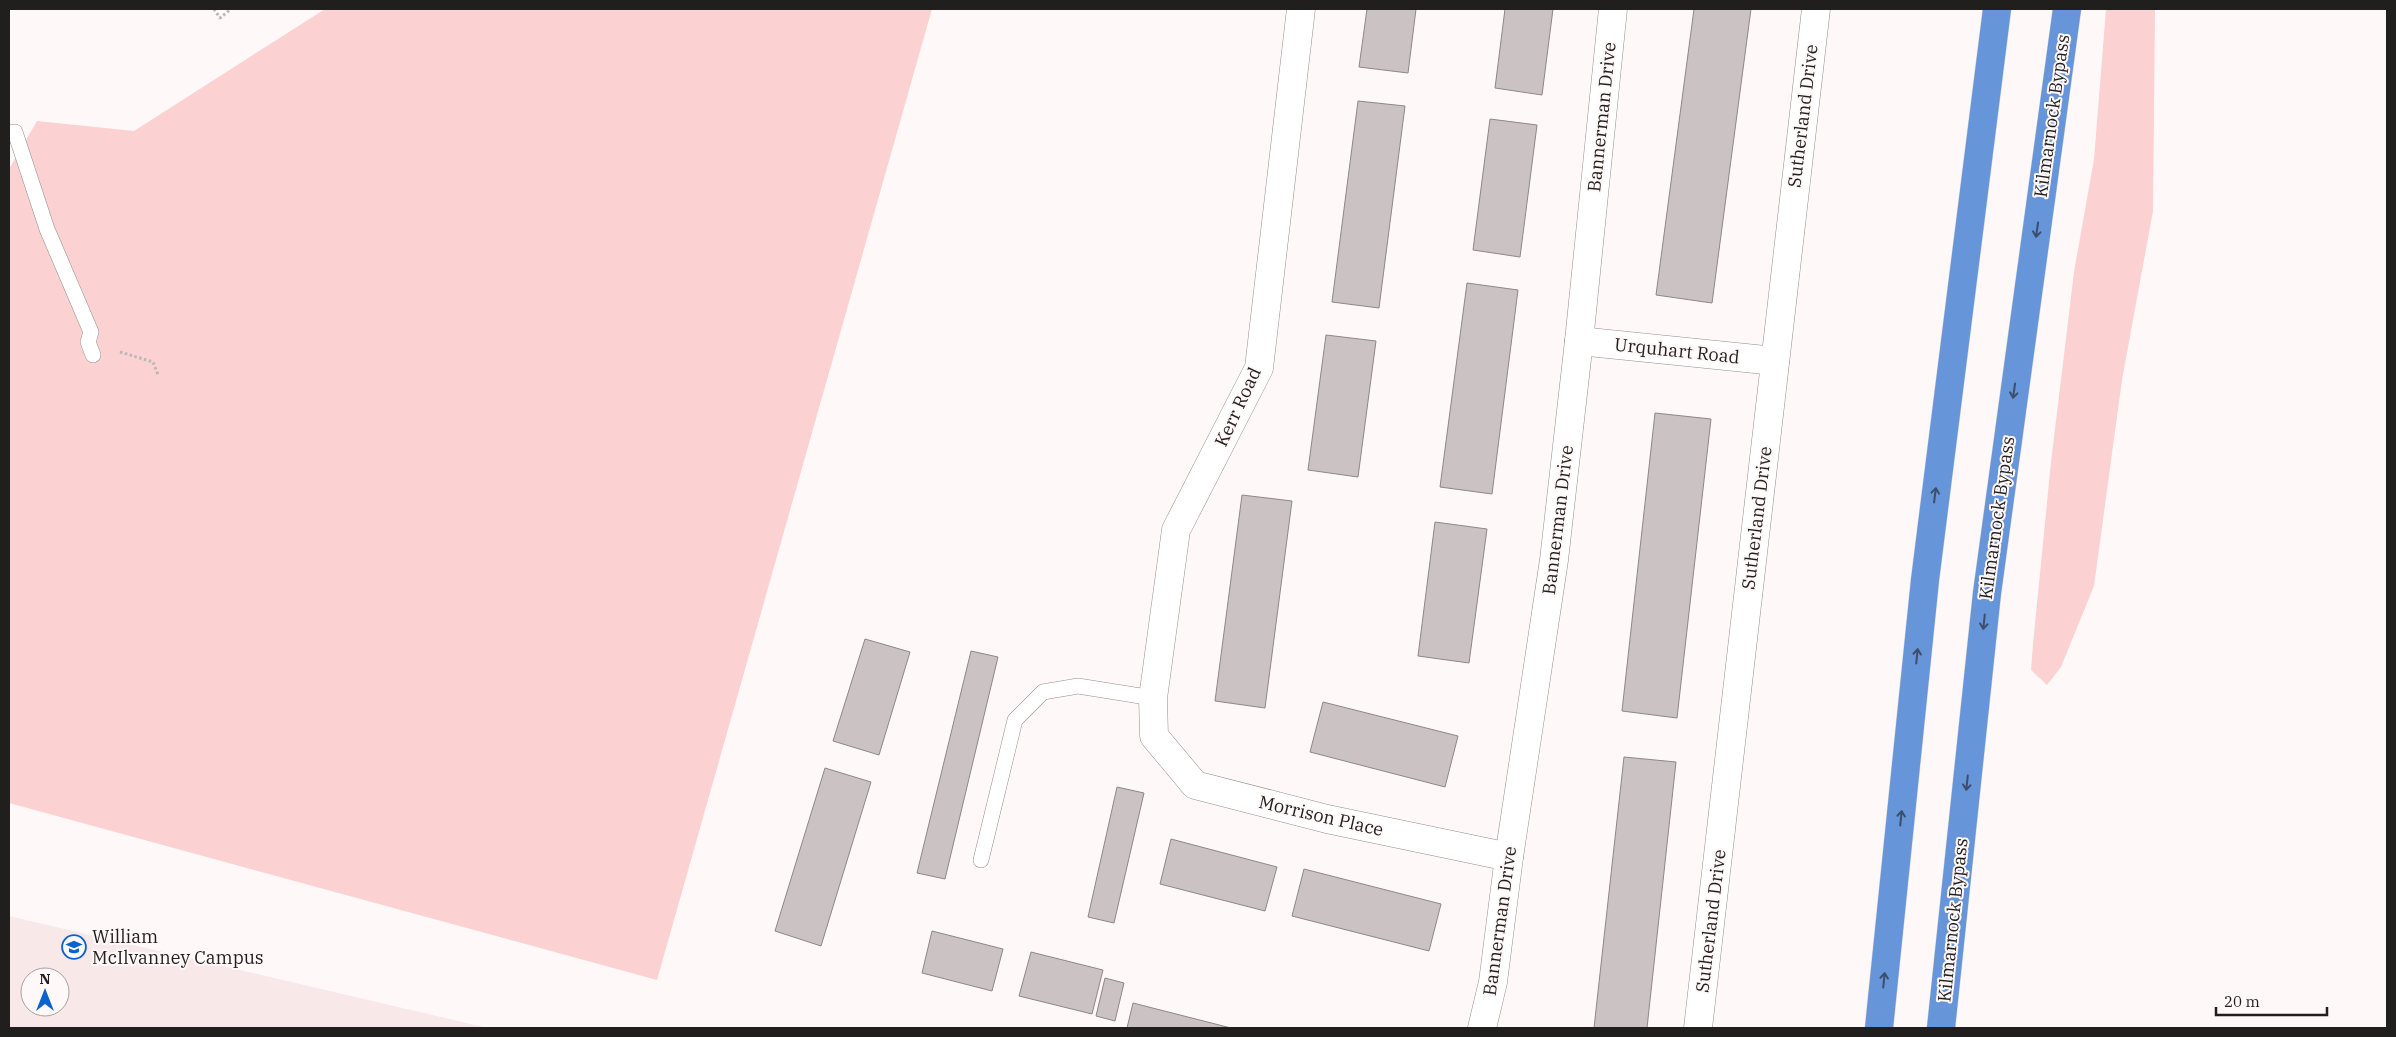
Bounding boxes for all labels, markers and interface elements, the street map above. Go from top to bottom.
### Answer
street label: Kilmarnock Bypass [2029,33,2074,199]
street label: Bannerman Drive [1582,41,1621,193]
street label: Sutherland Drive [1782,43,1823,189]
one-way arrow [2031,222,2041,238]
street label: Urquhart Road [1613,332,1741,369]
street label: Kerr Road [1209,363,1266,450]
one-way arrow [2009,383,2019,399]
street label: Kilmarnock Bypass [1974,435,2019,601]
street label: Bannerman Drive [1537,444,1578,596]
street label: Sutherland Drive [1736,445,1777,591]
one-way arrow [1931,487,1941,503]
one-way arrow [1979,614,1989,630]
one-way arrow [1912,649,1922,665]
one-way arrow [1962,775,1972,791]
street label: Morrison Place [1256,790,1386,841]
one-way arrow [1896,810,1906,826]
street label: Kilmarnock Bypass [1932,837,1973,1003]
street label: Bannerman Drive [1478,845,1521,997]
street label: Sutherland Drive [1690,848,1731,994]
place label: William McIlvanney Campus [92,925,264,969]
school or university icon: William McIlvanney Campus [61,934,87,960]
north arrow [20,967,70,1017]
text: N [39,970,51,988]
one-way arrow [1879,972,1889,988]
scale bar [2216,984,2327,1016]
text: 20 m [2224,992,2260,1011]

